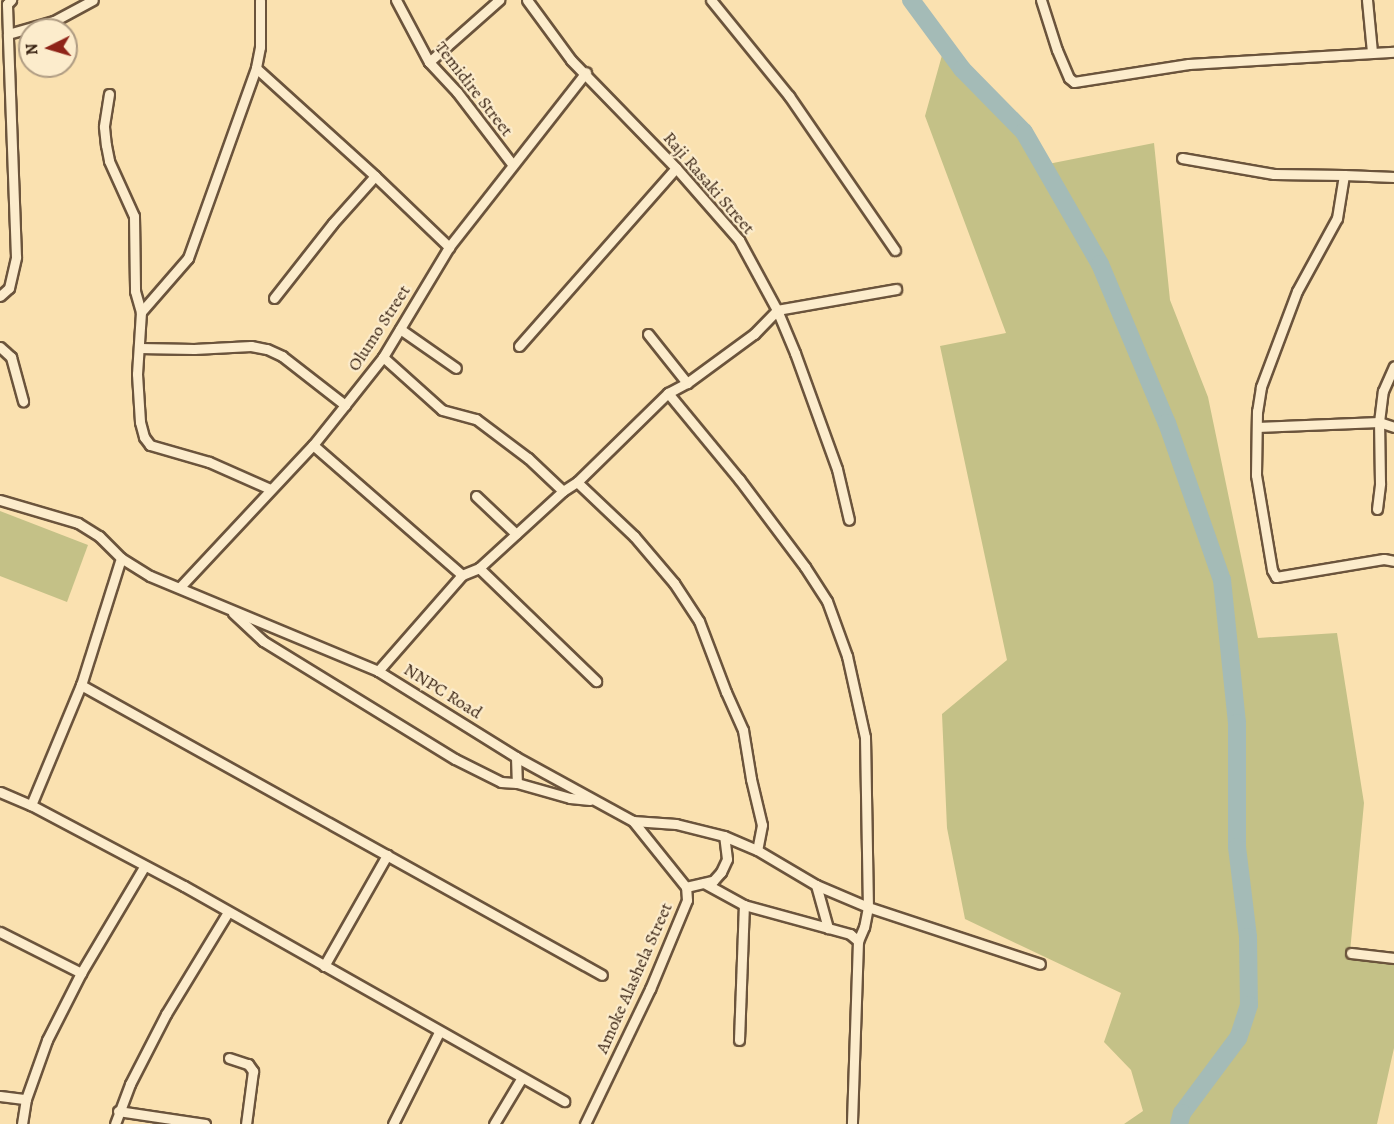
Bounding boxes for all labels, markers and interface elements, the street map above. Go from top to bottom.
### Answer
north arrow [18,18,78,78]
street label: Temidire Street [430,37,518,141]
text: N [21,43,44,56]
street label: Raji Rasaki Street [659,127,759,239]
street label: Olumo Street [343,281,415,375]
street label: NNPC Road [400,658,486,724]
street label: Amoke Alashela Street [591,899,677,1057]

